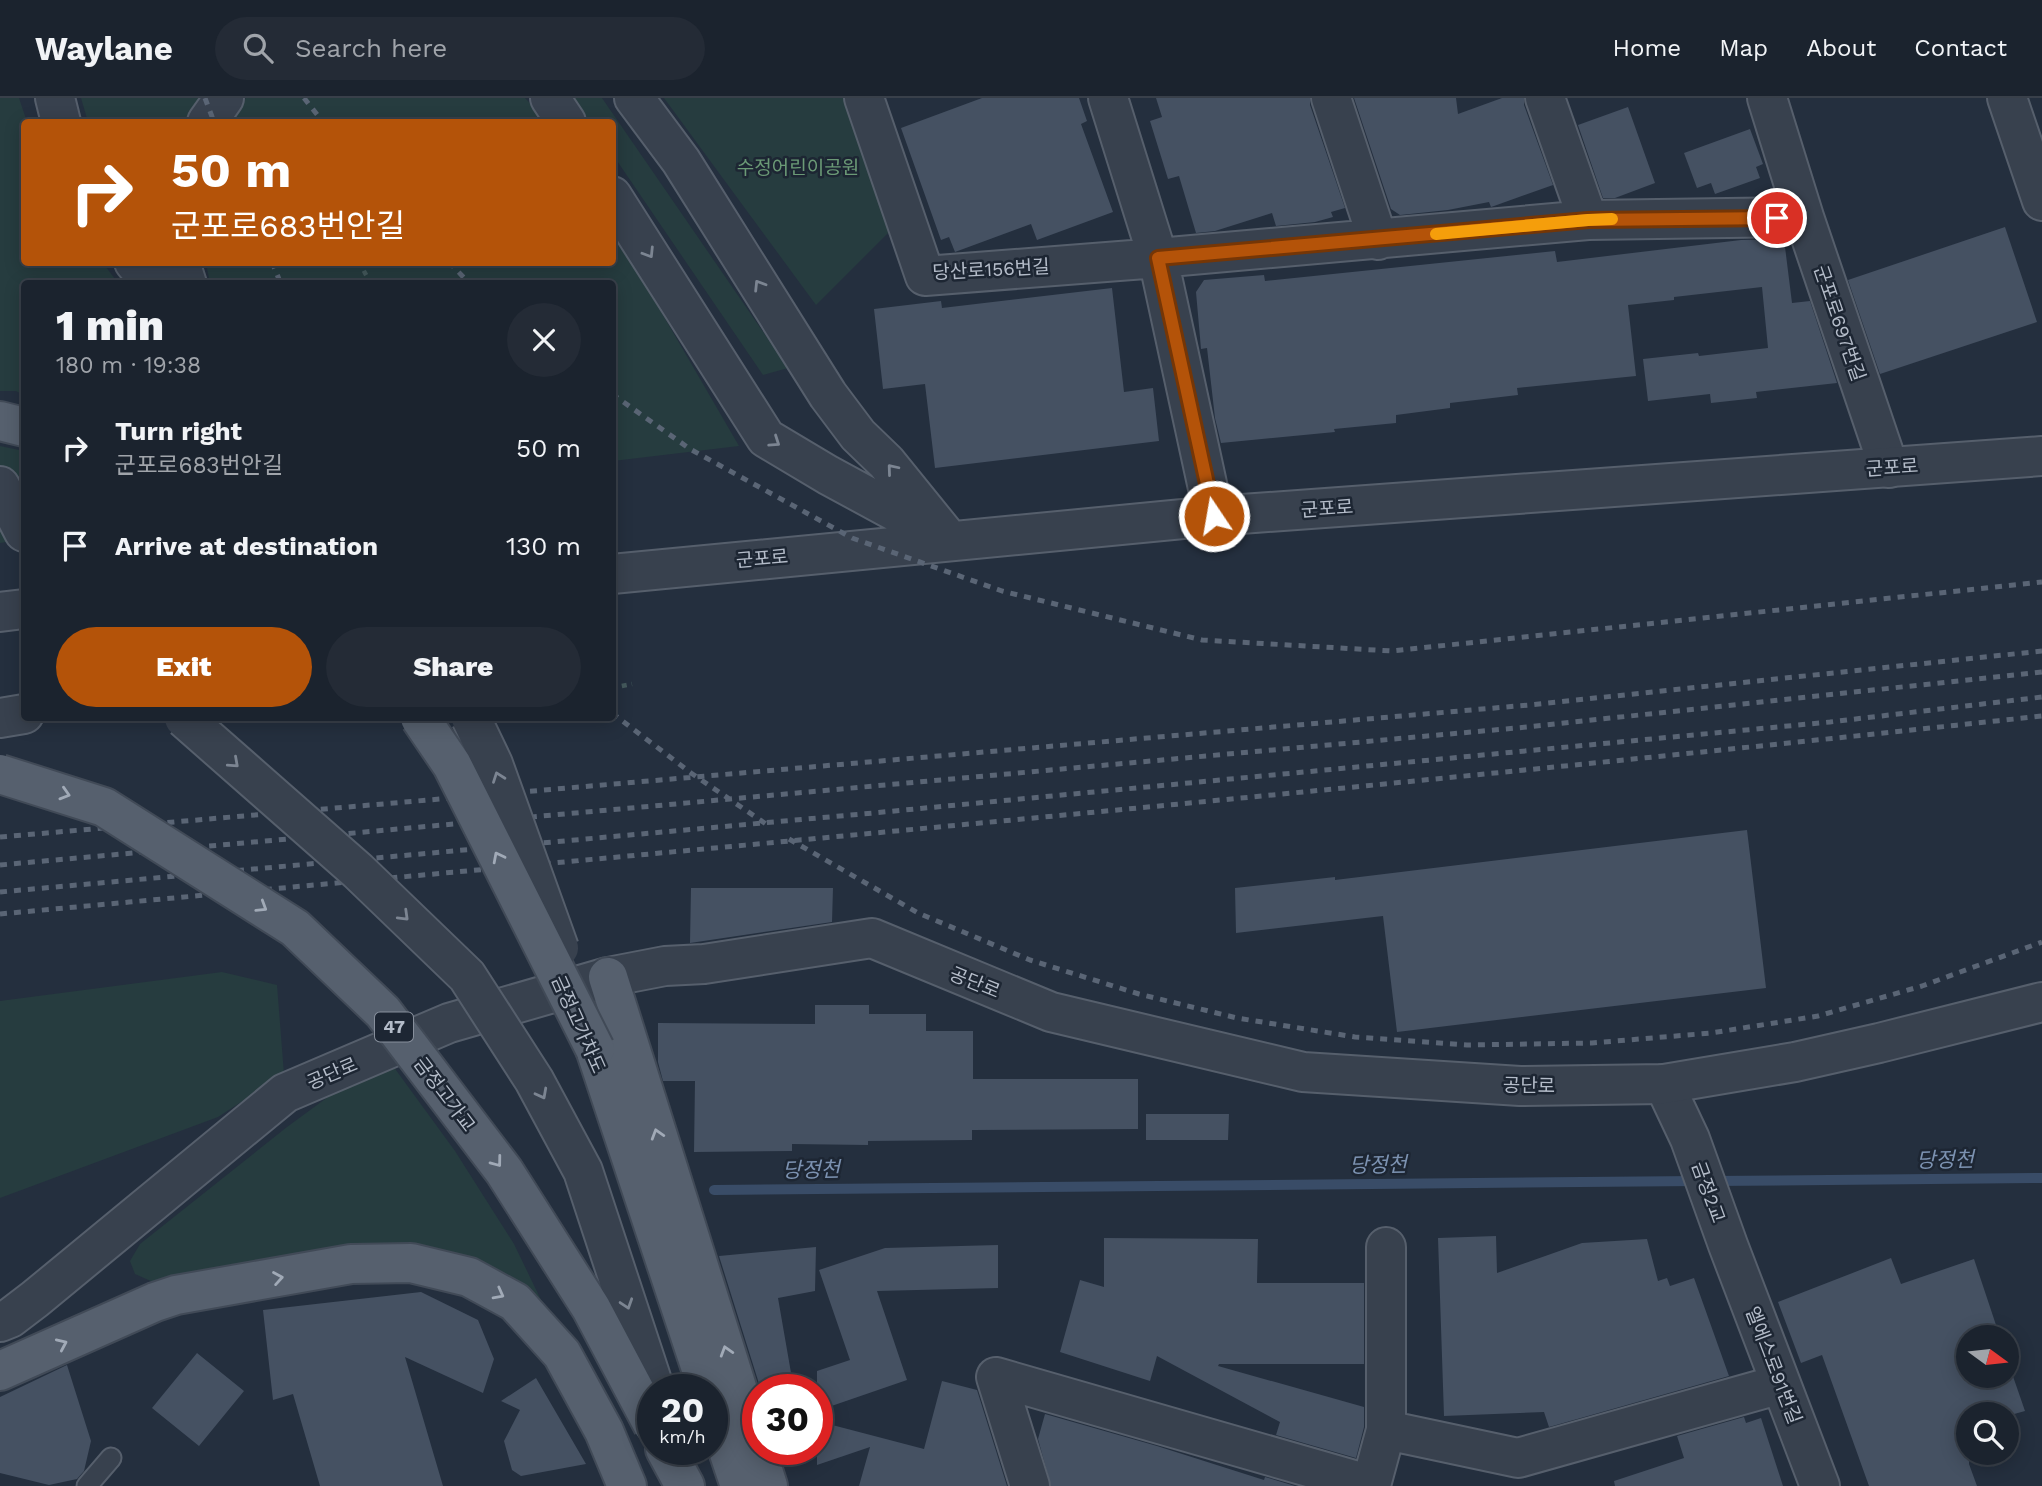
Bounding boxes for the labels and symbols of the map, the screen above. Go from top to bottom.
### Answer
park label: 수정어린이공원 [737,156,859,179]
pin [1747,188,1807,248]
one-way arrow [641,246,654,259]
street label: 당산로156번길 [932,255,1050,284]
street label: 군포로697번길 [1809,262,1870,384]
one-way arrow [755,280,767,293]
one-way arrow [767,434,779,446]
street label: 군포로 [1865,454,1919,481]
one-way arrow [887,464,900,477]
position arrow [1177,479,1251,553]
street label: 군포로 [1300,495,1354,522]
street label: 군포로 [735,545,789,572]
one-way arrow [226,755,239,768]
one-way arrow [492,772,506,784]
one-way arrow [59,786,71,801]
one-way arrow [492,852,506,864]
one-way arrow [254,898,267,911]
one-way arrow [395,907,408,920]
street label: 공단로 [946,962,1003,1003]
street label: 금정고가차도 [547,972,610,1077]
road number: 47 [375,1012,413,1042]
street label: 금정고가교 [409,1052,480,1136]
street label: 공단로 [304,1053,361,1094]
street label: 공단로 [1503,1074,1555,1097]
one-way arrow [534,1087,547,1099]
one-way arrow [651,1128,666,1140]
water label: 당정천 [1916,1146,1977,1173]
water label: 당정천 [1349,1151,1410,1178]
one-way arrow [489,1154,502,1167]
water label: 당정천 [782,1156,843,1183]
street label: 금정2교 [1687,1158,1730,1226]
one-way arrow [273,1271,284,1286]
one-way arrow [492,1285,504,1299]
one-way arrow [619,1298,633,1310]
street label: 엘에스로91번길 [1741,1303,1806,1427]
north arrow [1956,1325,2020,1388]
one-way arrow [55,1338,68,1352]
one-way arrow [719,1345,734,1357]
speed limit sign: 30 [742,1374,833,1465]

